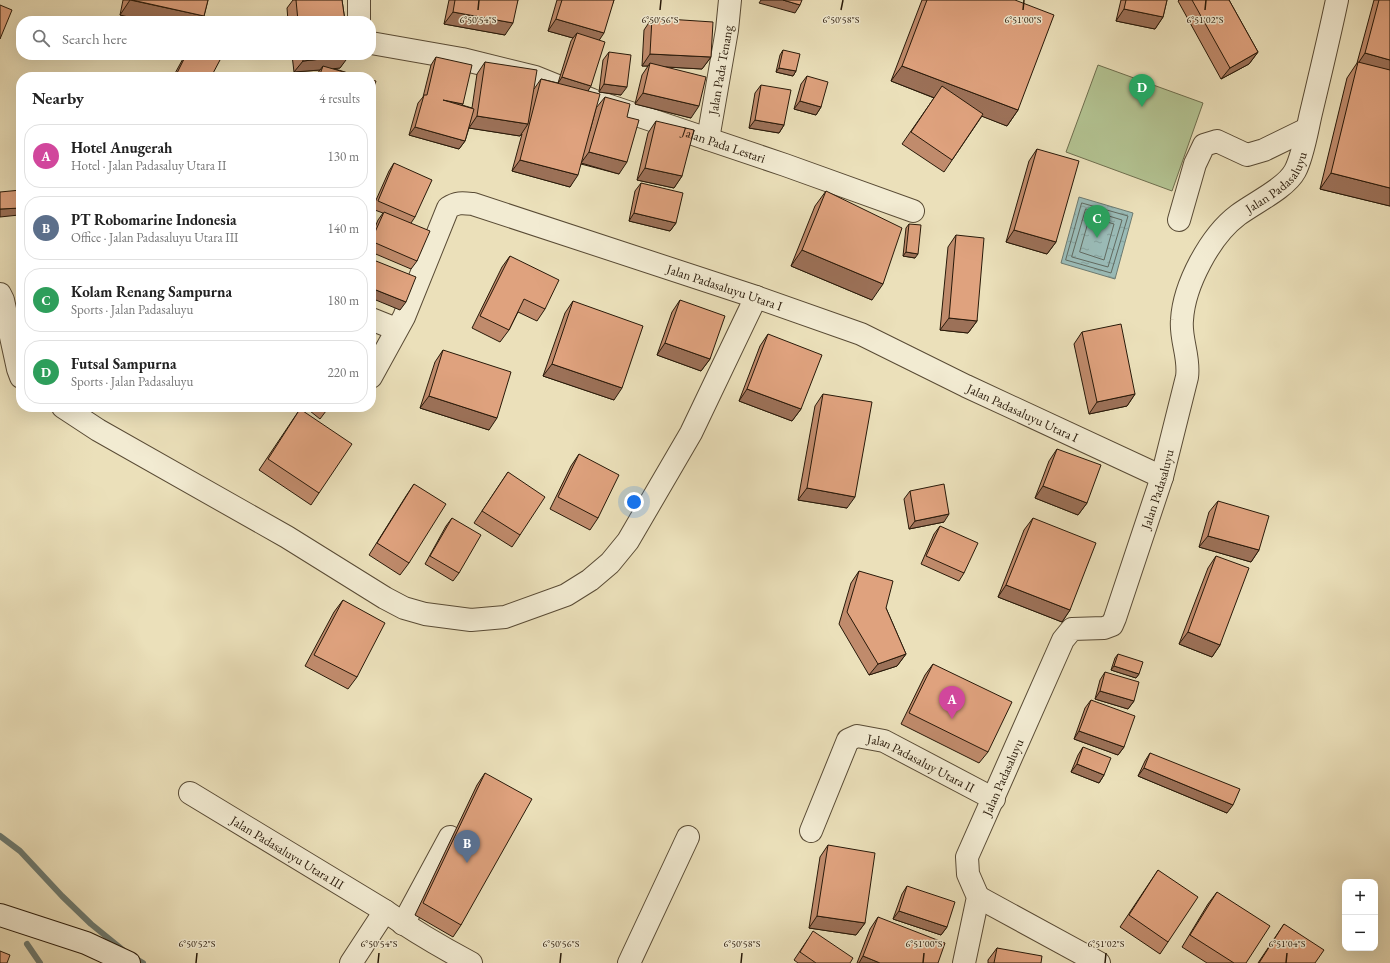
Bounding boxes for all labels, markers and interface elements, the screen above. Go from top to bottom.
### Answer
text: 6°50'54"S [460,13,497,26]
text: 6°50'56"S [642,13,679,26]
text: 6°50'58"S [823,13,860,26]
text: 6°51'00"S [1005,13,1042,26]
text: 6°51'02"S [1187,13,1224,26]
search box [16,16,376,60]
street label: Jalan Pada Tenang [704,24,736,117]
icon: search [30,27,52,49]
text: Search here [62,29,127,48]
pin: D [1129,74,1155,107]
text: Nearby [32,87,84,109]
text: 4 results [319,90,360,107]
street label: Jalan Pada Lestari [679,122,768,166]
text: Hotel Anugerah [71,138,173,157]
text: A [41,148,51,165]
text: 130 m [328,148,359,165]
street label: Jalan Padasaluyu [1241,149,1310,217]
text: Hotel · Jalan Padasaluy Utara II [71,157,226,174]
pin: C [1084,205,1110,238]
text: PT Robomarine Indonesia [71,210,237,229]
text: B [42,220,50,237]
text: 140 m [328,220,359,237]
text: Office · Jalan Padasaluyu Utara III [71,229,239,246]
street label: Jalan Padasaluyu Utara I [664,259,785,314]
text: Kolam Renang Sampurna [71,282,232,301]
text: C [41,292,51,309]
text: 180 m [328,292,359,309]
text: Sports · Jalan Padasaluyu [71,301,193,318]
text: Futsal Sampurna [71,354,177,373]
text: D [41,364,51,381]
text: 220 m [328,364,359,381]
text: Sports · Jalan Padasaluyu [71,373,193,390]
street label: Jalan Padasaluyu Utara I [963,379,1082,446]
street label: Jalan Padasaluyu [1136,447,1177,532]
your location [624,492,644,512]
pin: A [939,686,965,719]
street label: Jalan Padasaluy Utara II [865,729,978,796]
street label: Jalan Padasaluyu [977,736,1027,819]
street label: Jalan Padasaluyu Utara III [227,811,348,893]
pin: B [454,830,480,863]
map controls [1342,879,1378,951]
button: + [1342,879,1378,915]
button: − [1342,915,1378,951]
text: 6°50'52"S [179,937,216,950]
text: 6°50'54"S [361,937,398,950]
text: 6°50'56"S [543,937,580,950]
text: 6°50'58"S [724,937,761,950]
text: 6°51'00"S [906,937,943,950]
text: 6°51'02"S [1088,937,1125,950]
text: 6°51'04"S [1269,937,1306,950]

